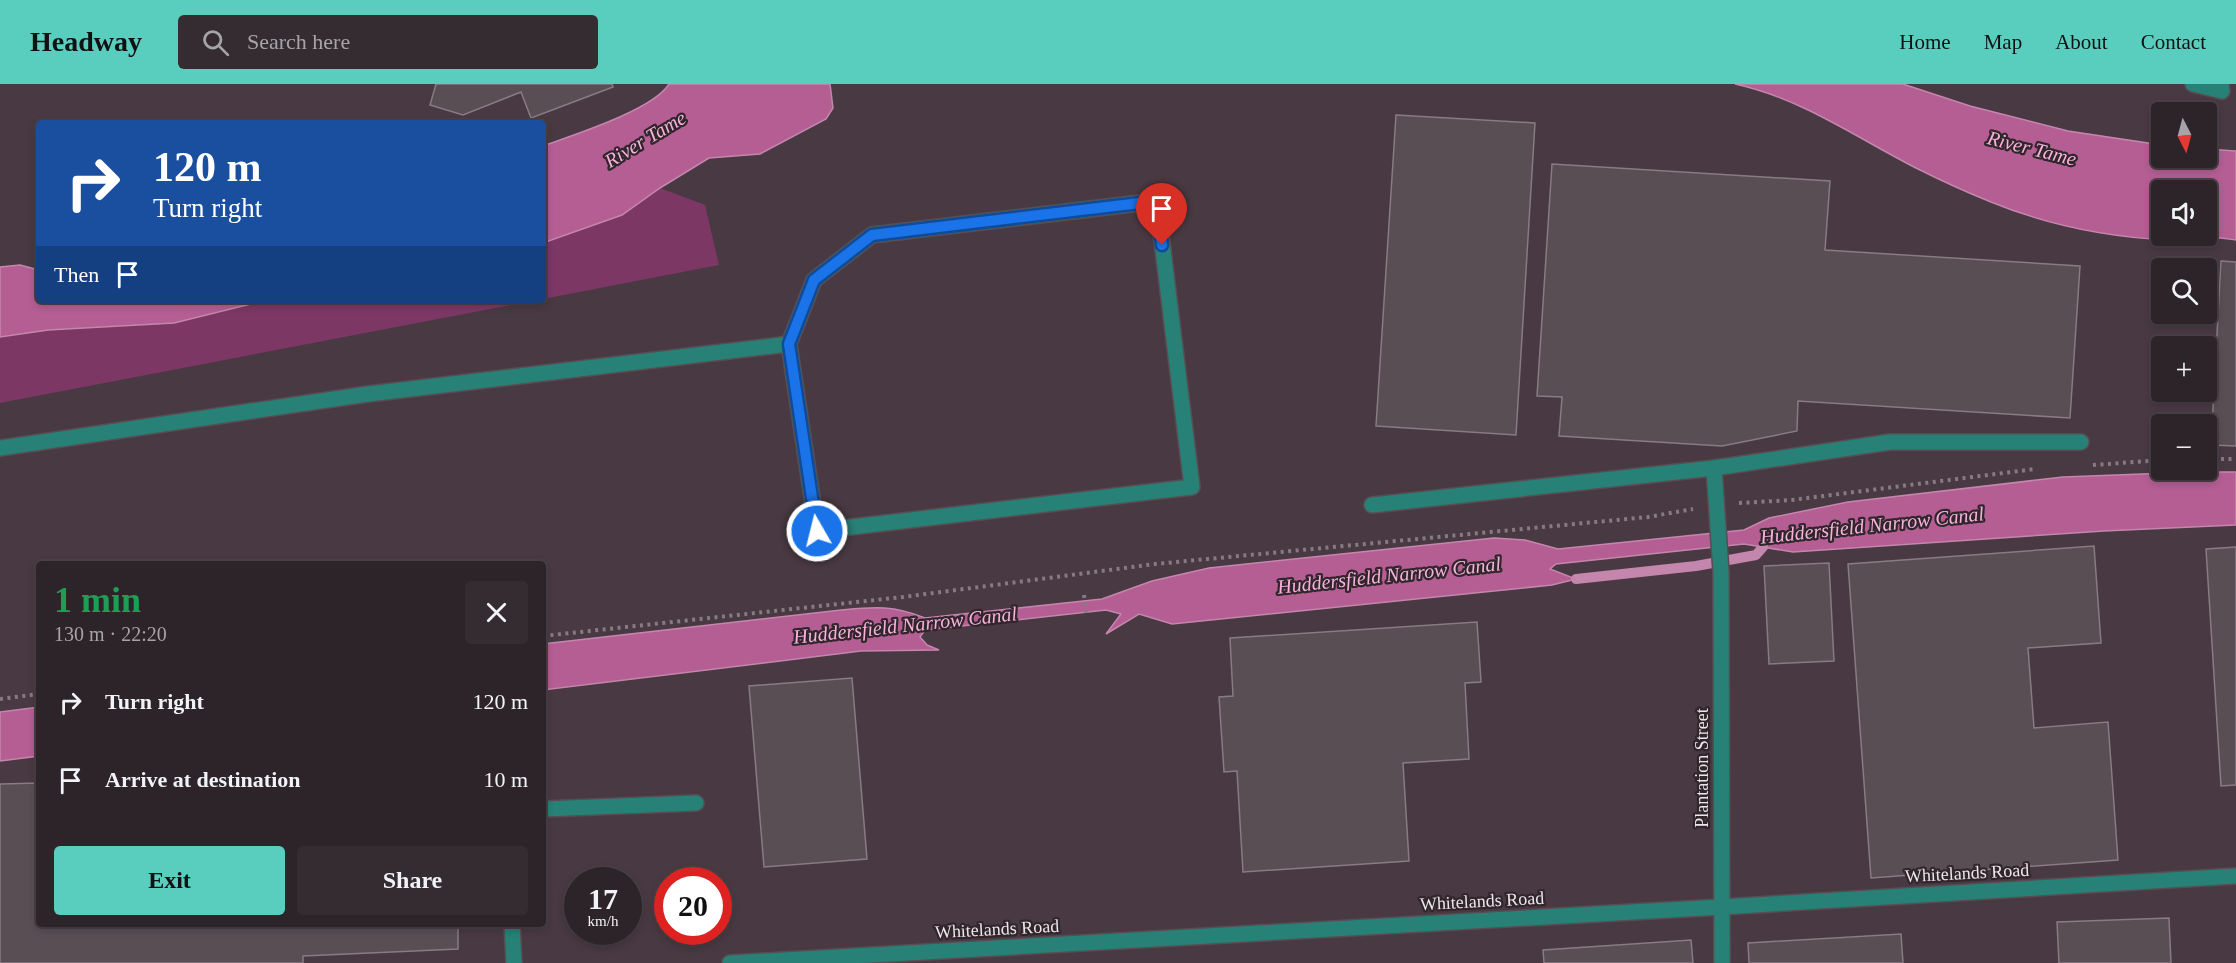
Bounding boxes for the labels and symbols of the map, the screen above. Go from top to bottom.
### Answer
north arrow [2151,102,2217,168]
water label: River Tame [600,106,690,172]
water label: River Tame [1984,126,2079,170]
pin [1136,183,1187,245]
position arrow [785,499,849,563]
water label: Huddersfield Narrow Canal [1758,502,1985,549]
water label: Huddersfield Narrow Canal [1275,552,1502,599]
water label: Huddersfield Narrow Canal [791,602,1018,649]
street label: Plantation Street [1692,708,1712,828]
street label: Whitelands Road [1904,860,2030,886]
speed limit sign: 20 [654,867,732,945]
street label: Whitelands Road [1419,888,1545,914]
street label: Whitelands Road [934,916,1060,942]

